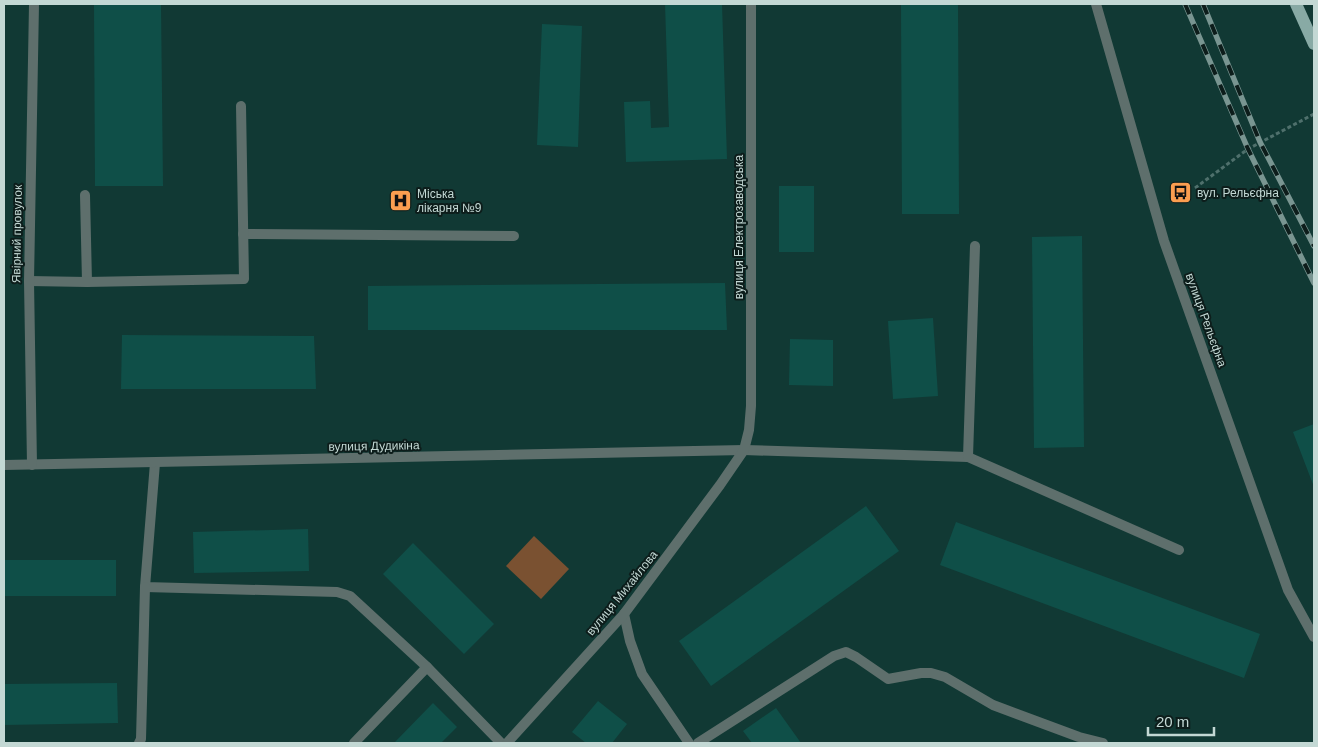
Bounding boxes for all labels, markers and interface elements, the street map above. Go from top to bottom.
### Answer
street label: вулиця Електрозаводська [732,155,746,299]
bus stop icon: вул. Рельєфна [1169,181,1193,205]
street label: Явірний провулок [9,184,25,283]
place label: вул. Рельєфна [1197,186,1279,200]
place label: Міська лікарня №9 [417,187,482,215]
hospital icon: Міська лікарня №9 [389,189,413,213]
street label: вулиця Рельєфна [1183,271,1230,369]
street label: вулиця Дудикіна [328,438,420,454]
street label: вулиця Михайлова [584,548,661,638]
scale bar [1148,704,1214,736]
text: 20 m [1156,713,1189,730]

